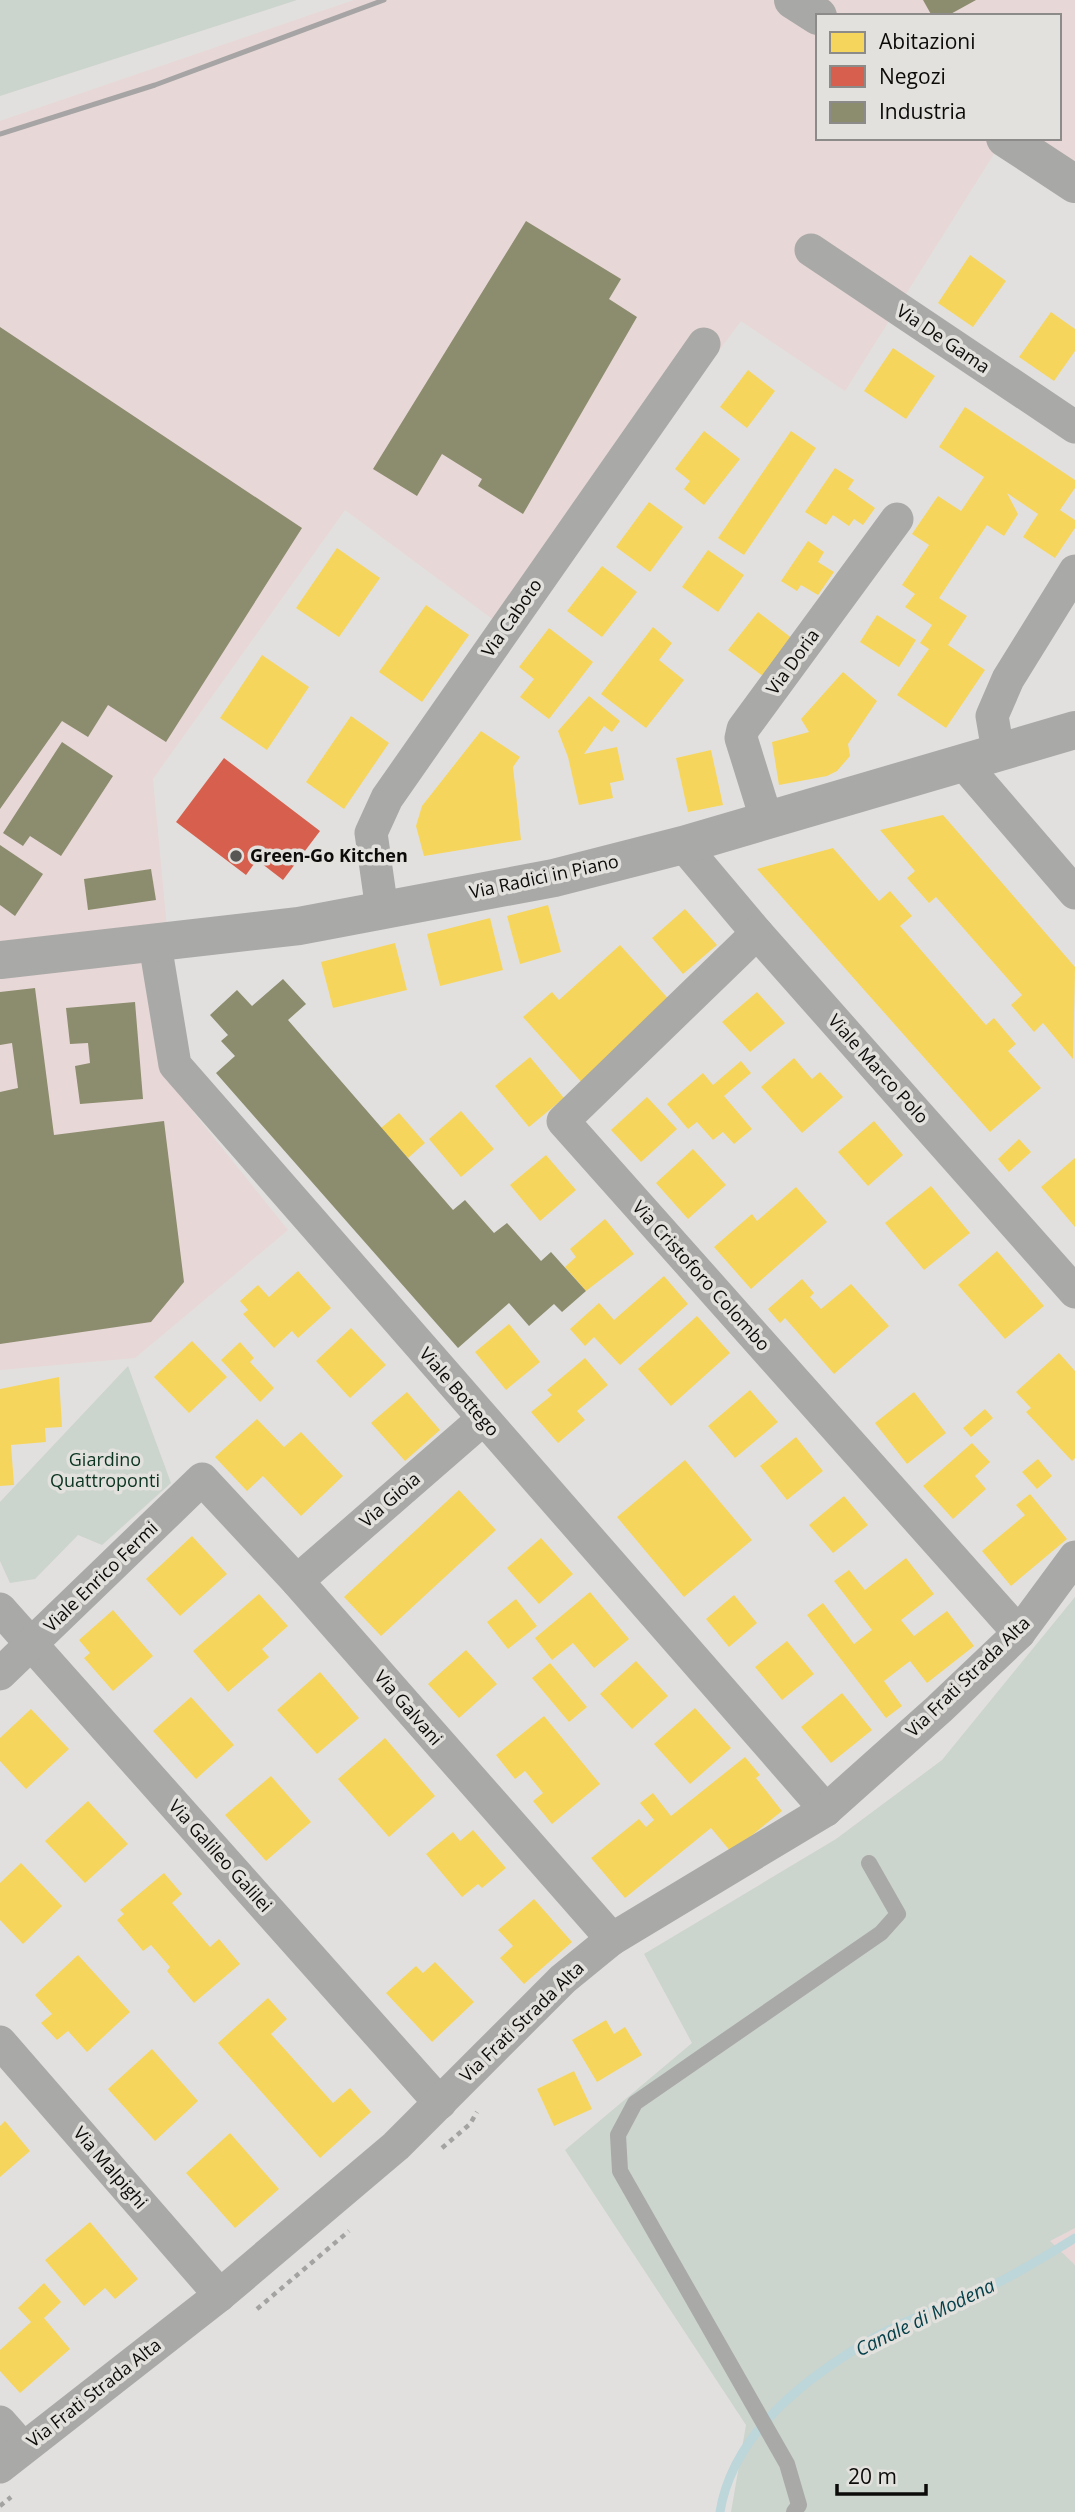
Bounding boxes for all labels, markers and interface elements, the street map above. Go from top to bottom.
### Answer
legend [816,14,1061,140]
text: Abitazioni [879,27,976,55]
text: Negozi [879,62,946,90]
text: Industria [879,97,967,125]
street label: Via De Gama [892,298,995,378]
street label: Via Caboto [475,574,547,661]
street label: Via Doria [760,624,824,699]
place label: Green-Go Kitchen [250,843,408,867]
marker: Green-Go Kitchen [228,848,244,864]
street label: Via Radici in Piano [467,848,621,904]
street label: Viale Marco Polo [823,1009,934,1128]
street label: Via Cristoforo Colombo [628,1195,776,1356]
street label: Viale Bottego [414,1342,505,1441]
park label: Giardino Quattroponti [50,1447,160,1492]
street label: Via Gioia [354,1466,425,1532]
street label: Viale Enrico Fermi [38,1516,162,1637]
street label: Via Frati Strada Alta [900,1611,1035,1742]
street label: Via Galvani [369,1665,448,1750]
street label: Via Galileo Galilei [164,1794,278,1917]
street label: Via Frati Strada Alta [454,1956,589,2087]
street label: Via Malpighi [68,2121,153,2214]
water label: Canale di Modena [851,2272,999,2362]
street label: Via Frati Strada Alta [21,2332,165,2452]
scale bar [837,2452,926,2496]
text: 20 m [848,2462,897,2490]

